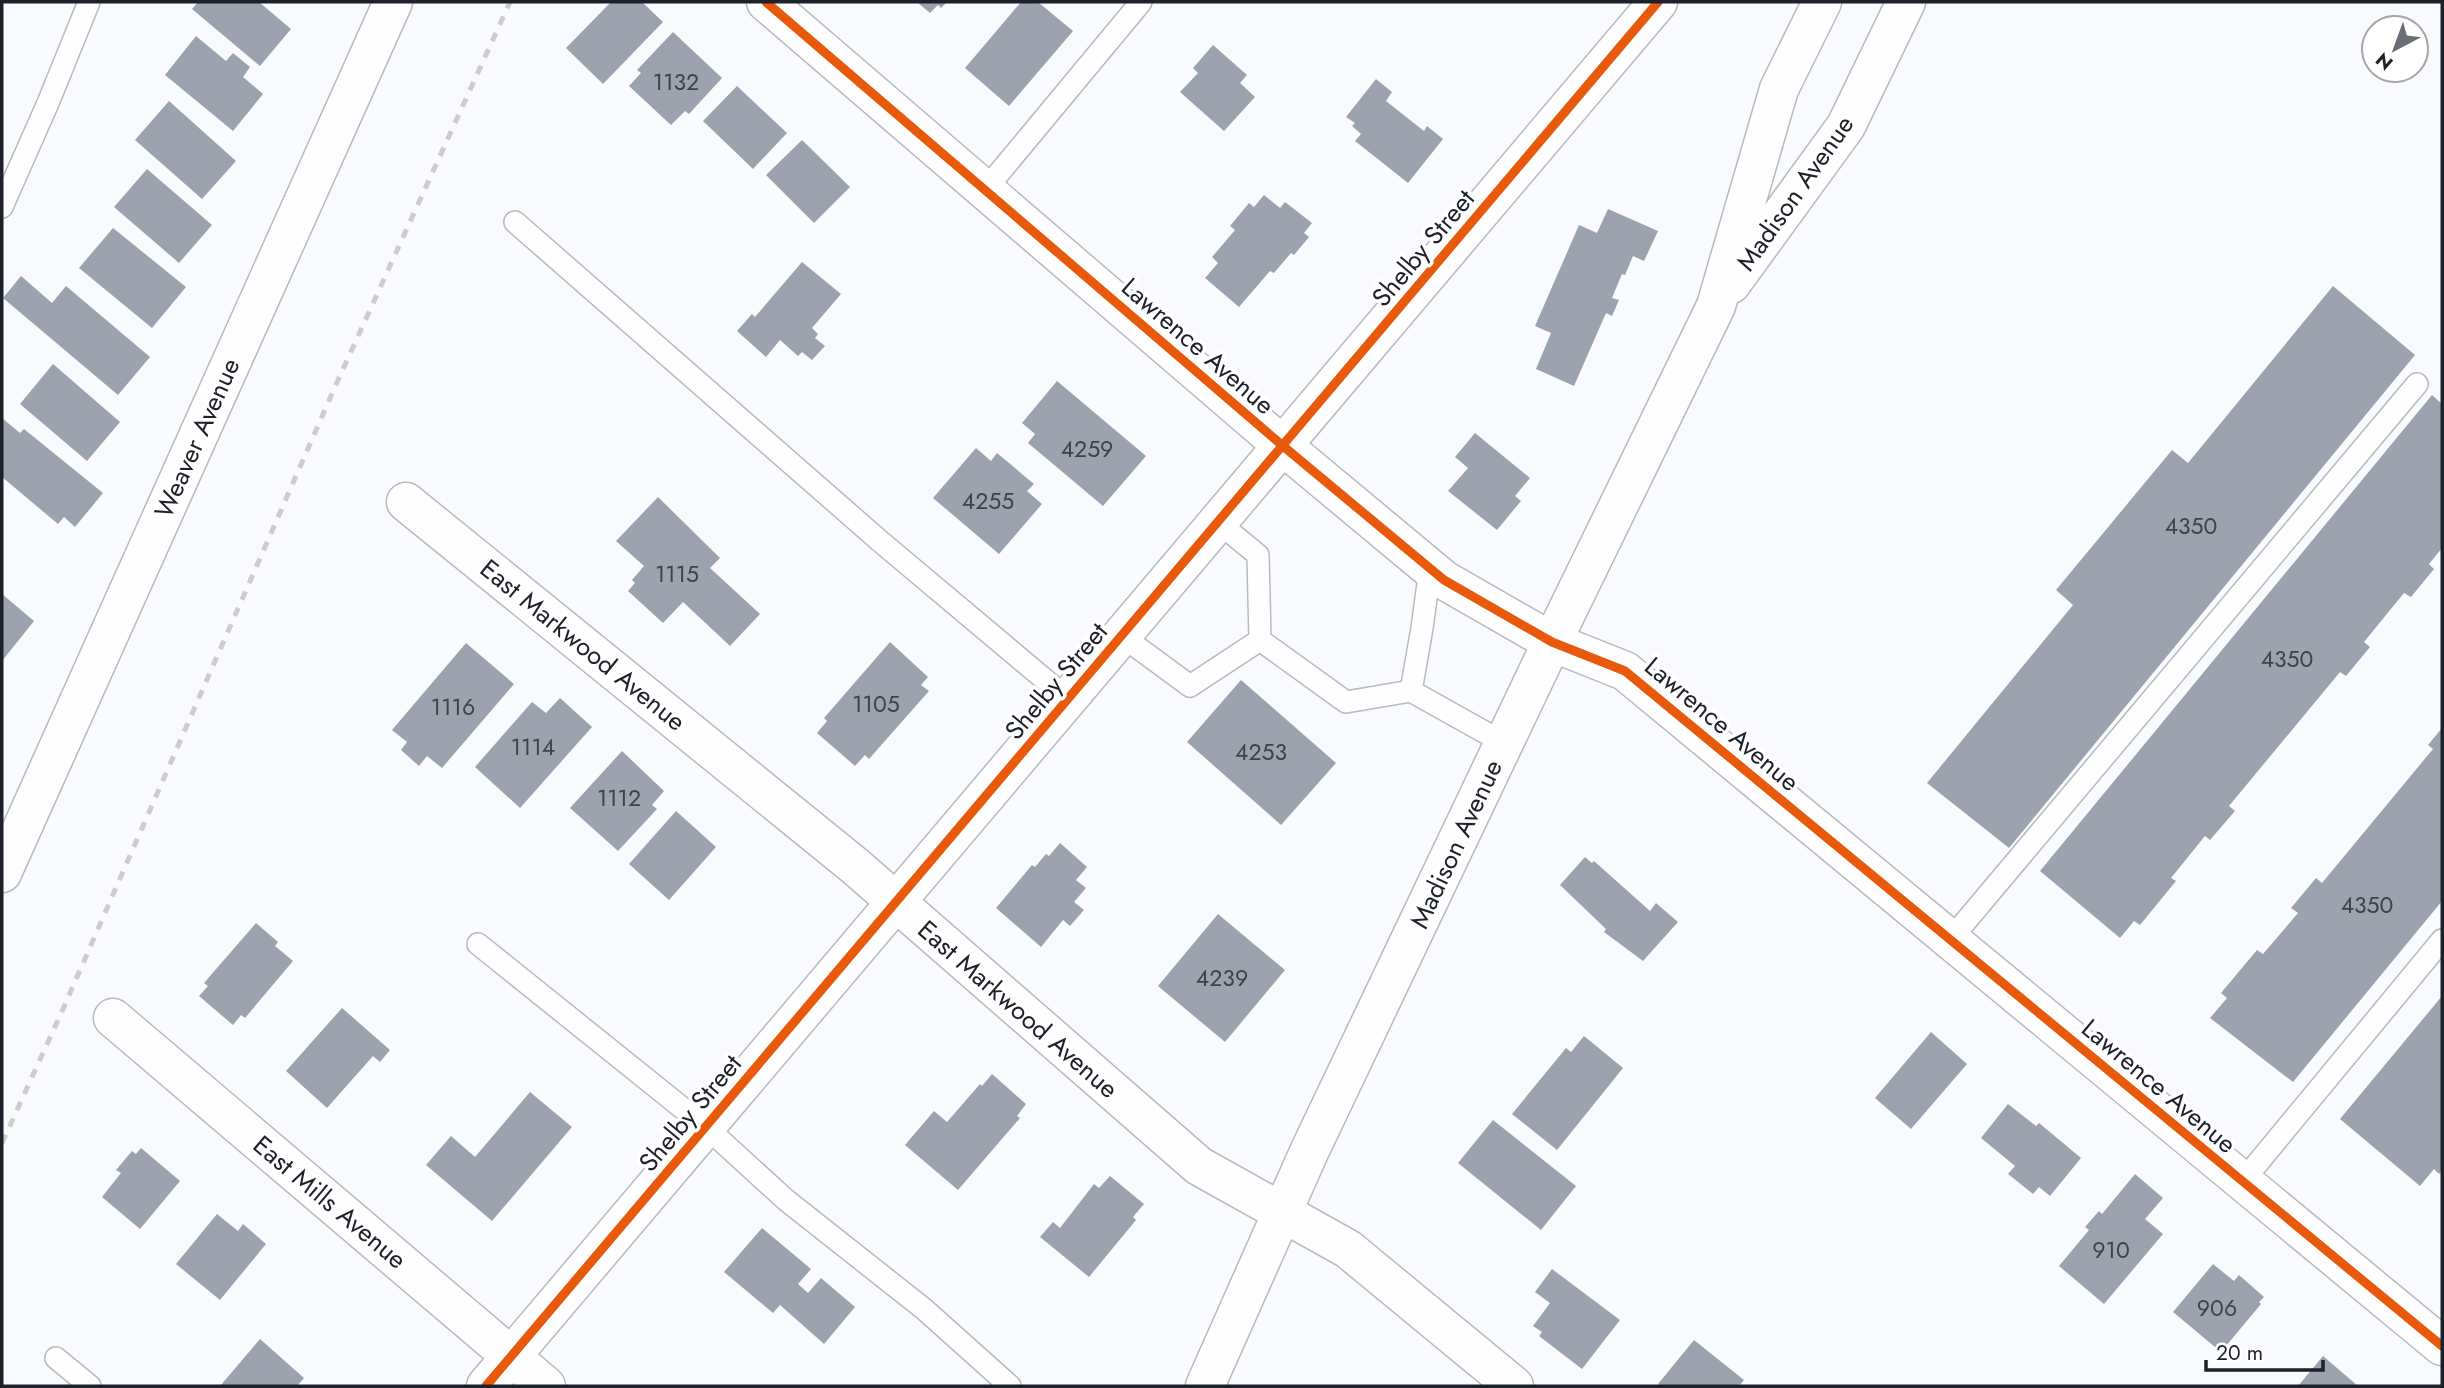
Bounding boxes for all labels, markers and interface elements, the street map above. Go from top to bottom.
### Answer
north arrow [2360,14,2430,84]
text: N [2370,46,2399,77]
house number: 1132 [653,65,699,99]
street label: Madison Avenue [1727,107,1863,279]
street label: Shelby Street [1362,180,1484,315]
street label: Lawrence Avenue [1113,269,1283,423]
street label: Weaver Avenue [145,352,249,524]
house number: 4259 [1061,432,1113,466]
house number: 4255 [962,484,1014,518]
house number: 4350 [2165,509,2217,543]
street label: East Markwood Avenue [472,550,694,740]
house number: 1115 [655,557,699,591]
street label: Shelby Street [995,613,1117,748]
house number: 4350 [2261,642,2313,676]
street label: Lawrence Avenue [1636,648,1808,800]
house number: 1105 [852,687,900,721]
house number: 1116 [431,690,475,724]
house number: 1114 [511,730,555,764]
house number: 4253 [1235,735,1287,769]
street label: Madison Avenue [1400,753,1512,935]
house number: 1112 [597,781,641,815]
house number: 4350 [2341,888,2393,922]
street label: East Markwood Avenue [909,911,1127,1107]
house number: 4239 [1196,961,1248,995]
street label: Lawrence Avenue [2073,1010,2245,1162]
street label: Shelby Street [629,1045,751,1180]
street label: East Mills Avenue [245,1126,415,1278]
house number: 910 [2092,1233,2130,1267]
house number: 906 [2197,1291,2237,1325]
scale bar [2206,1328,2323,1372]
text: 20 m [2216,1338,2263,1368]

